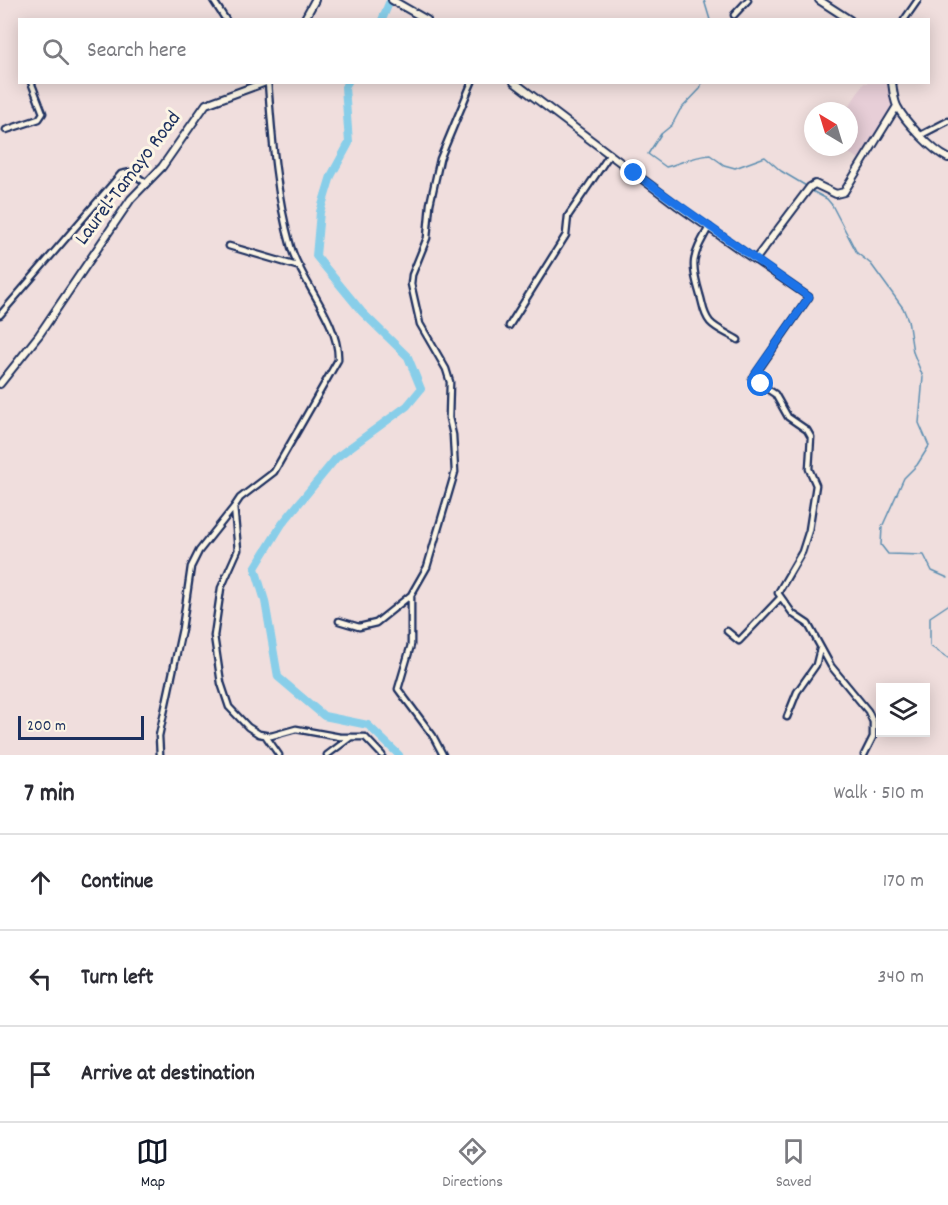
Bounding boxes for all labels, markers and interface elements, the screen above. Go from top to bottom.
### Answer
search box [18,18,930,84]
icon: search [39,35,72,68]
text: Search here [87,36,186,67]
north arrow [804,102,858,156]
street label: Laurel-Tamayo Road [69,106,189,252]
route end [620,159,646,185]
route start [747,370,773,396]
map controls [876,683,930,737]
button: layers [876,683,930,737]
scale bar [18,713,144,740]
text: 200 m [27,715,66,738]
text: 7 min [24,776,75,813]
text: Walk · 510 m [834,780,924,808]
icon: ahead [24,866,57,899]
text: Continue [81,867,153,898]
text: 170 m [883,868,924,896]
icon: left [24,962,57,995]
text: Turn left [81,963,153,994]
text: 340 m [878,964,924,992]
icon: arrive [24,1058,57,1091]
text: Arrive at destination [81,1059,255,1090]
tab: Map [136,1135,169,1194]
tab: Directions [442,1135,503,1194]
tab: Saved [776,1135,812,1194]

